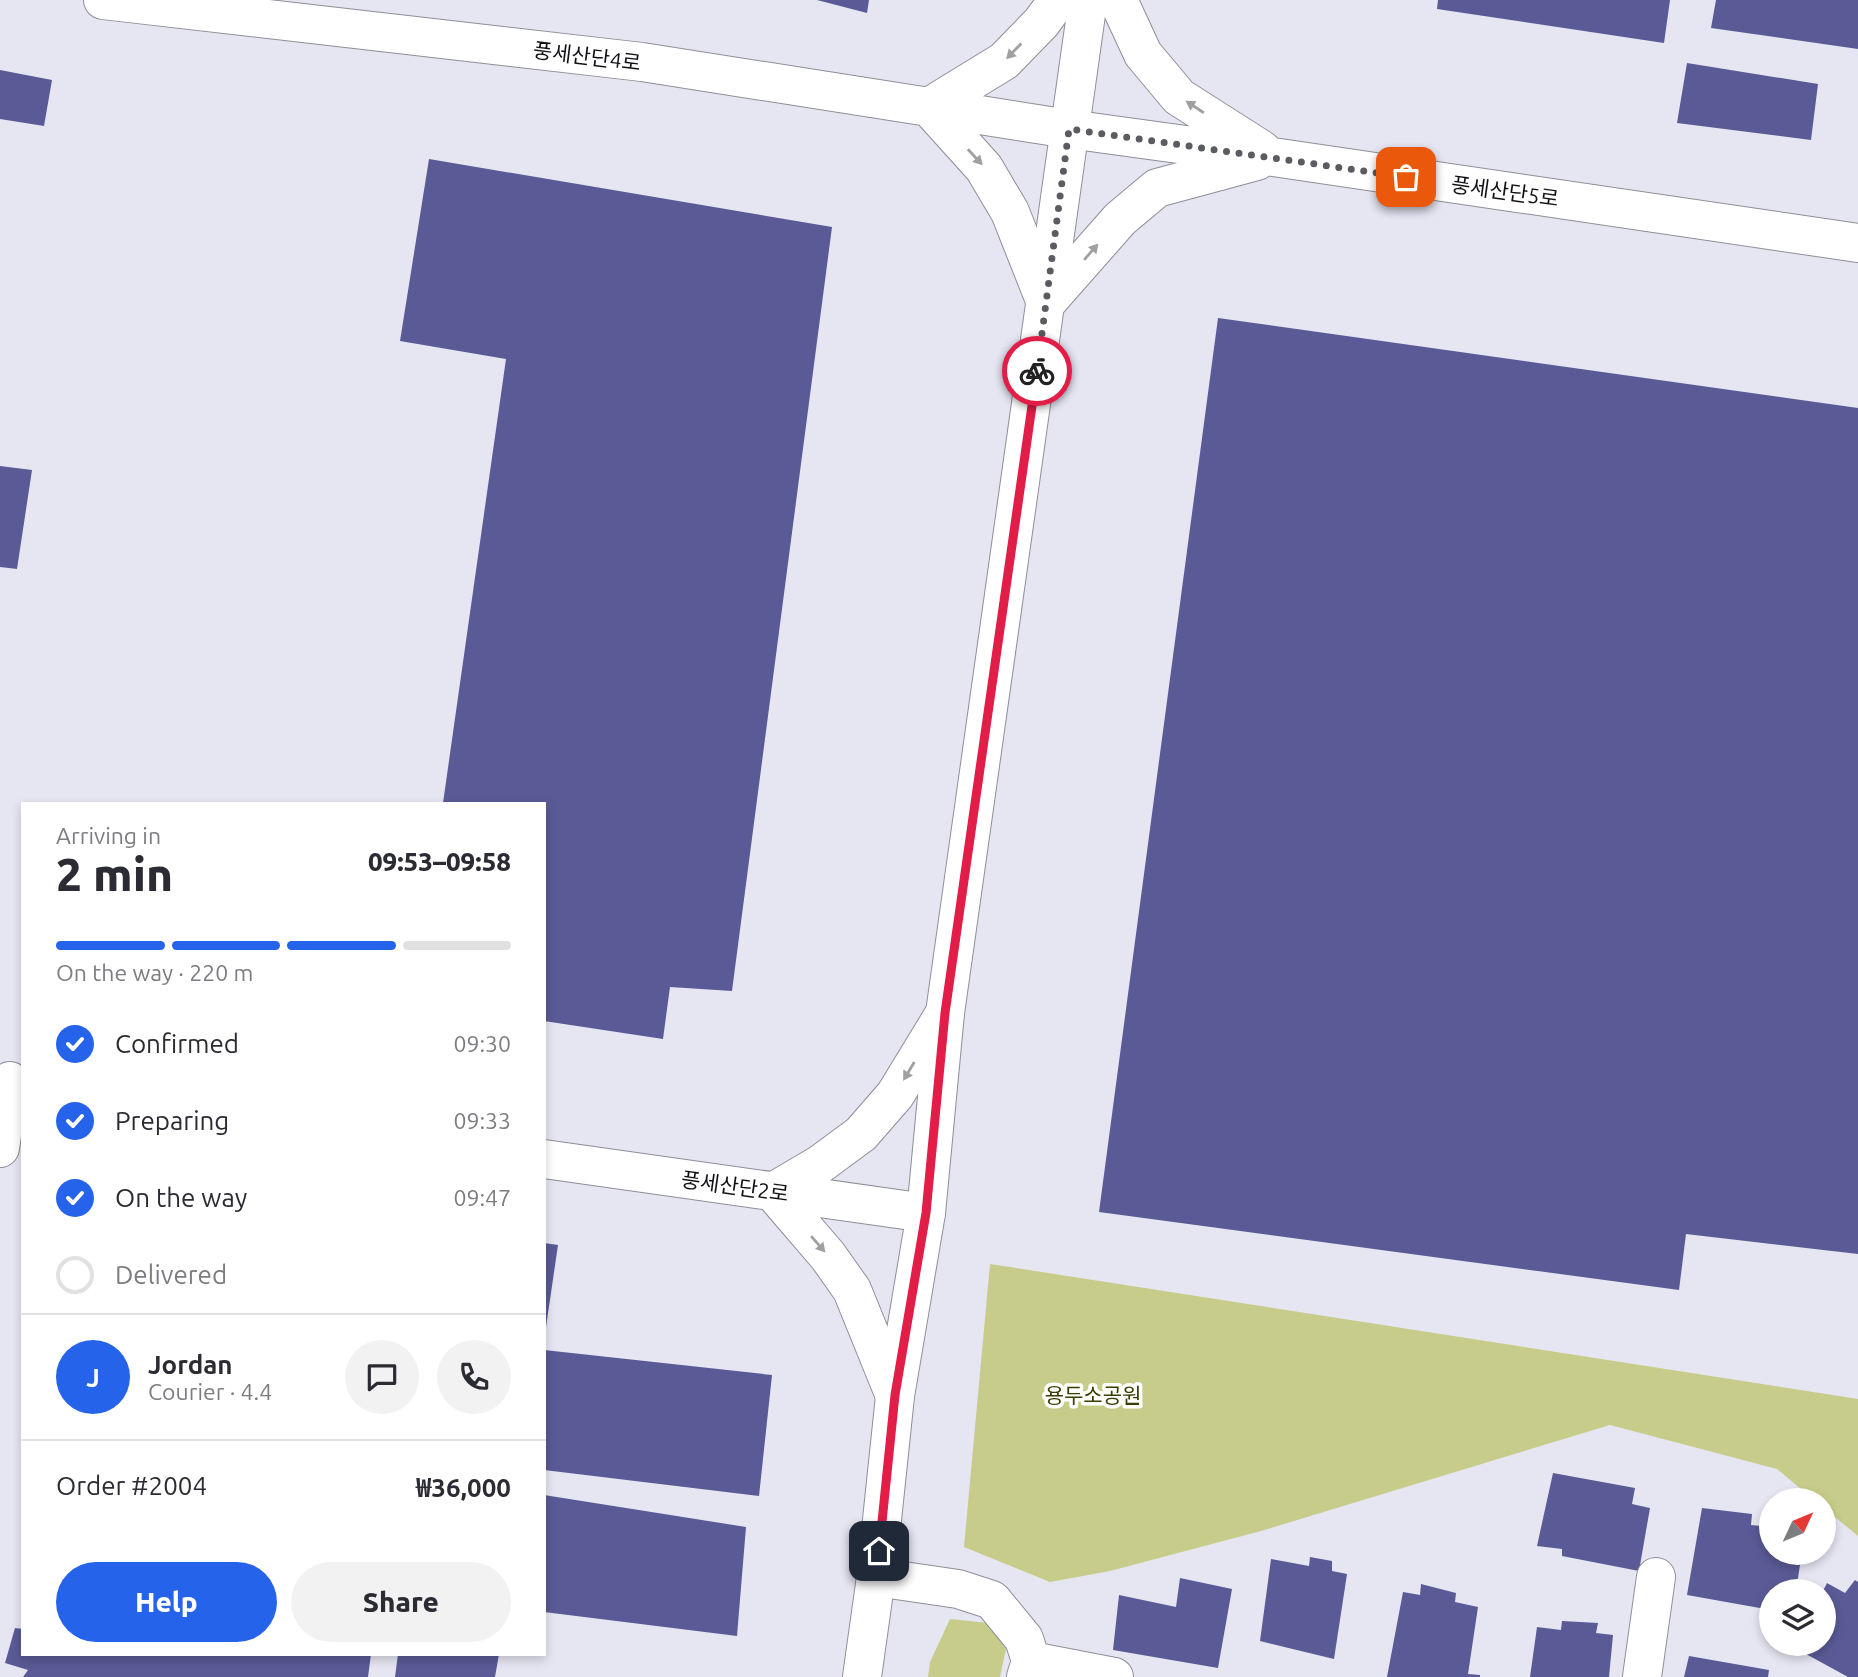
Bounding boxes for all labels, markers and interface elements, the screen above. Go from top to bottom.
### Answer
street label: 풍세산단4로 [532,37,642,75]
one-way arrow [1005,43,1022,60]
one-way arrow [1185,101,1204,114]
pin [1376,147,1436,207]
one-way arrow [966,148,982,165]
icon: bag [1387,158,1425,196]
street label: 풍세산단5로 [1450,172,1560,210]
one-way arrow [1083,243,1099,261]
courier [1002,336,1072,406]
icon: bike [1018,352,1056,390]
text: Arriving in [56,823,161,848]
text: 09:53–09:58 [368,847,511,876]
text: 2 min [56,848,173,900]
text: On the way · 220 m [56,960,253,985]
icon: check [56,1025,94,1063]
text: Confirmed [115,1029,239,1058]
text: 09:30 [453,1031,511,1056]
one-way arrow [903,1062,916,1081]
icon: check [56,1102,94,1140]
text: Preparing [115,1106,229,1135]
text: 09:33 [453,1108,511,1133]
street label: 풍세산단2로 [680,1167,790,1205]
icon: check [56,1179,94,1217]
text: On the way [115,1183,247,1212]
text: 09:47 [453,1185,511,1210]
one-way arrow [810,1235,825,1253]
text: Delivered [115,1260,227,1289]
button: chat [345,1340,419,1414]
button: phone [437,1340,511,1414]
text: Jordan [148,1350,233,1379]
text: J [86,1363,100,1392]
text: Courier · 4.4 [148,1379,272,1404]
park label: 용두소공원 [1045,1383,1141,1407]
text: Order #2004 [56,1471,207,1500]
text: ₩36,000 [416,1473,511,1502]
north arrow [1759,1488,1836,1564]
map controls [1759,1488,1836,1656]
pin [849,1521,909,1581]
icon: home [860,1532,898,1570]
button: Help [56,1562,277,1642]
button: Share [291,1562,511,1642]
button: layers [1759,1579,1836,1656]

